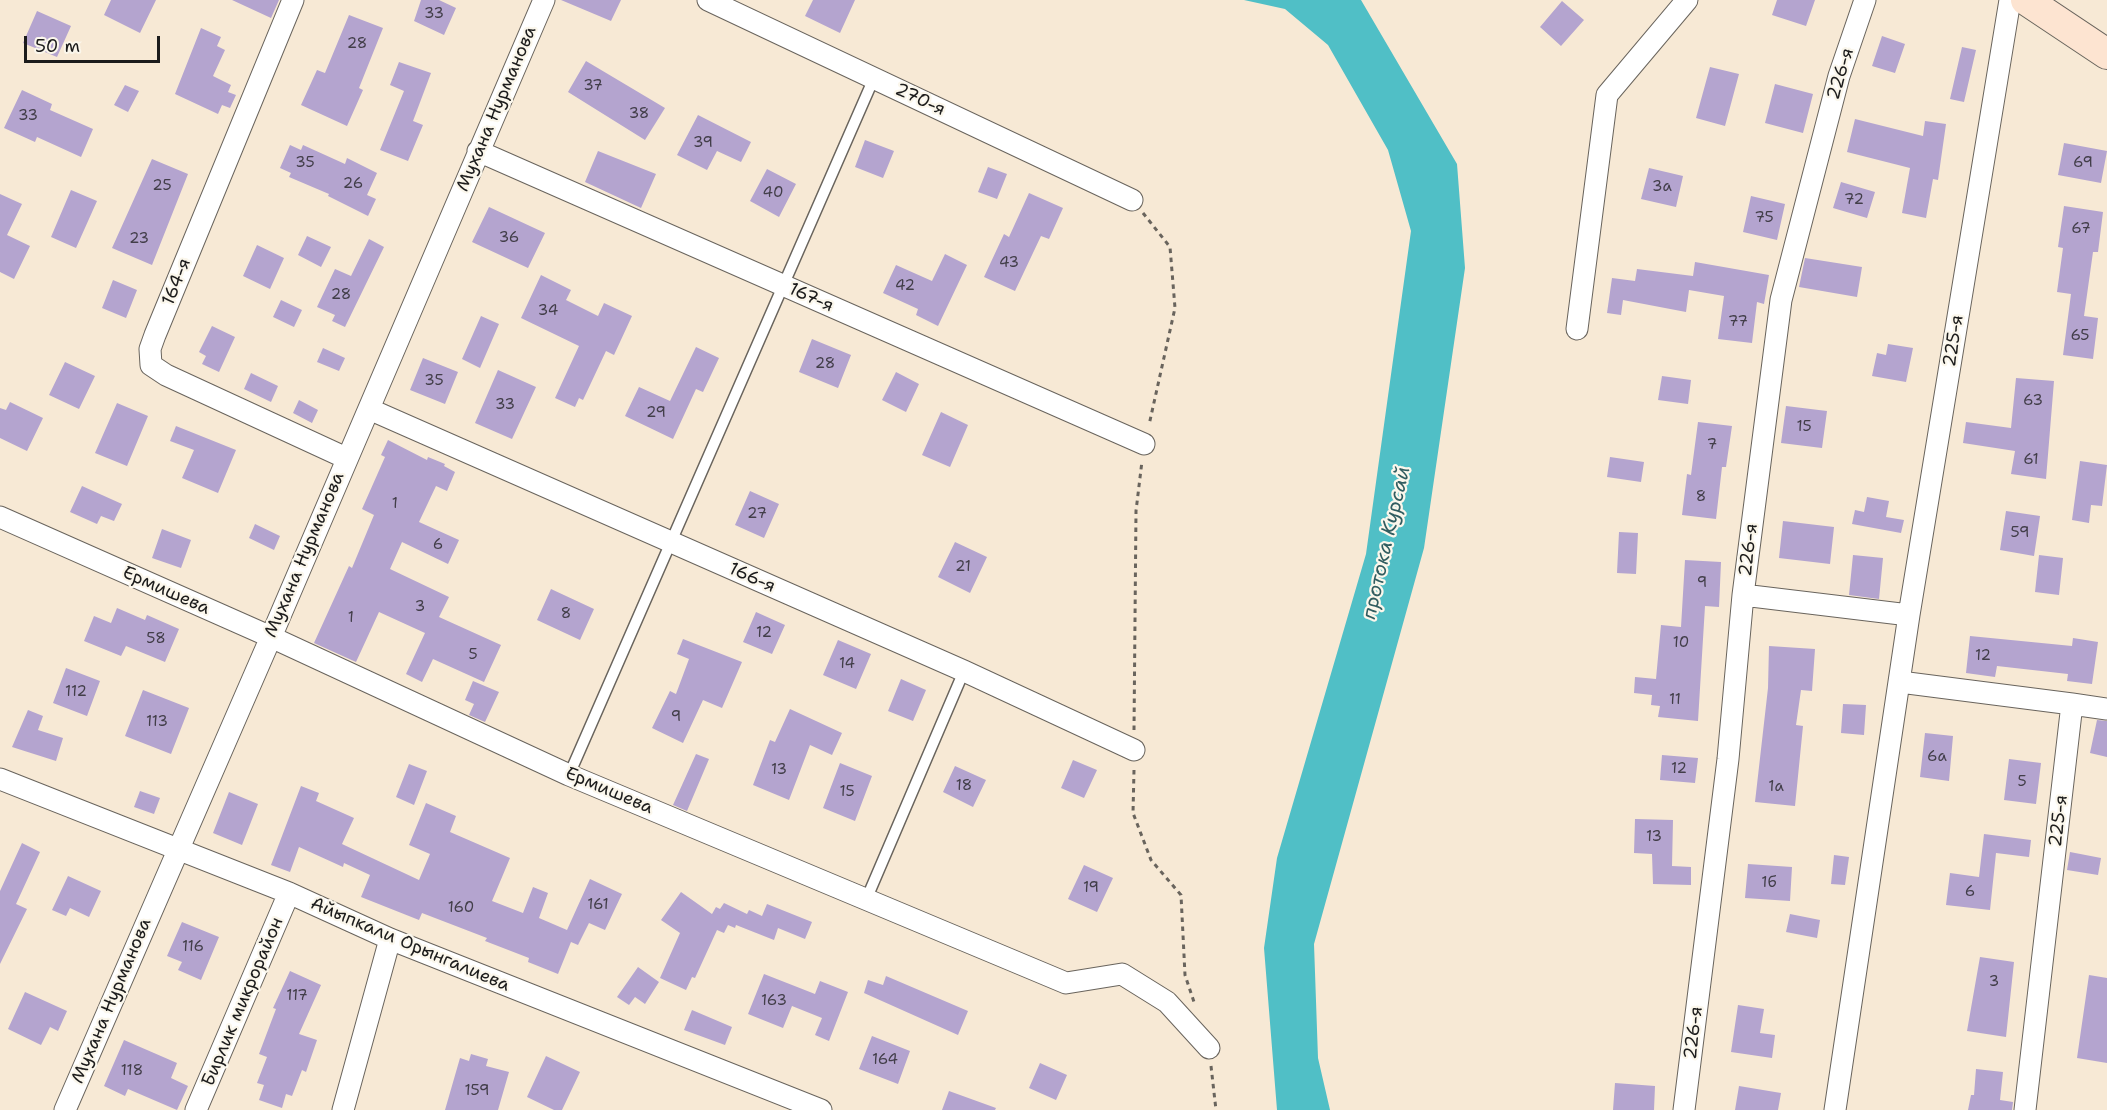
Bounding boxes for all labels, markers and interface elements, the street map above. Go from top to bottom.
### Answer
house number: 33 [424,5,444,23]
street label: Мухана Нурманова [452,23,542,195]
scale bar [27,24,164,62]
text: 50 m [35,34,80,58]
house number: 28 [347,35,367,53]
street label: 226-я [1823,45,1859,103]
house number: 37 [583,77,603,95]
street label: 270-я [891,79,949,121]
house number: 38 [629,105,649,123]
house number: 33 [18,107,38,125]
house number: 39 [693,134,713,152]
house number: 35 [295,154,315,172]
house number: 69 [2073,154,2093,172]
house number: 26 [343,175,363,193]
house number: 25 [152,177,172,195]
house number: 3а [1652,178,1672,196]
house number: 40 [763,184,783,202]
house number: 72 [1844,191,1864,209]
house number: 75 [1754,209,1774,227]
house number: 67 [2071,220,2091,238]
house number: 36 [499,229,519,247]
house number: 23 [129,230,149,248]
house number: 43 [999,254,1019,272]
street label: 164-я [158,255,196,309]
house number: 42 [895,277,915,295]
street label: 167-я [785,279,837,317]
house number: 28 [331,286,351,304]
house number: 34 [538,302,558,320]
house number: 77 [1728,313,1748,331]
street label: 225-я [1939,313,1969,369]
house number: 65 [2070,327,2090,345]
house number: 28 [815,355,835,373]
house number: 35 [424,372,444,390]
house number: 63 [2023,392,2043,410]
house number: 33 [495,396,515,414]
house number: 29 [646,404,666,422]
house number: 15 [1796,418,1812,436]
house number: 7 [1707,436,1717,454]
house number: 61 [2023,451,2039,469]
water label: протока Курсай [1358,464,1416,622]
street label: Мухана Нурманова [260,469,350,641]
house number: 8 [1696,488,1706,506]
house number: 1 [392,495,398,513]
house number: 27 [747,505,767,523]
street label: 226-я [1735,522,1763,578]
house number: 59 [2011,524,2029,542]
house number: 6 [433,536,443,554]
street label: 166-я [725,558,779,598]
house number: 21 [955,558,971,576]
street label: Ермишева [119,562,213,620]
house number: 9 [1697,574,1707,592]
house number: 3 [415,598,425,616]
house number: 8 [561,605,571,623]
house number: 1 [348,609,354,627]
house number: 12 [756,624,772,642]
house number: 58 [146,630,166,648]
house number: 10 [1673,634,1689,652]
house number: 5 [468,646,478,664]
house number: 12 [1975,647,1991,665]
house number: 14 [839,655,855,673]
house number: 112 [65,683,87,701]
house number: 11 [1669,691,1681,709]
house number: 9 [671,708,681,726]
house number: 113 [146,713,168,731]
house number: 6а [1927,748,1947,766]
house number: 12 [1671,760,1687,778]
house number: 13 [771,761,787,779]
street label: Ермишева [562,763,656,819]
house number: 5 [2017,773,2027,791]
house number: 18 [956,777,972,795]
house number: 1а [1768,778,1784,796]
house number: 15 [839,783,855,801]
street label: 225-я [2045,794,2073,848]
house number: 13 [1646,828,1662,846]
house number: 1б [1761,874,1777,892]
house number: 19 [1083,879,1099,897]
house number: 6 [1965,883,1975,901]
street label: Айыпкали Орынгалиева [307,893,513,997]
house number: 161 [587,896,609,914]
house number: 160 [448,899,474,917]
street label: Бирлик микрорайон [198,914,288,1090]
street label: Мухана Нурманова [67,915,157,1087]
house number: 116 [182,938,204,956]
house number: 3 [1989,973,1999,991]
house number: 117 [286,987,308,1005]
house number: 163 [761,992,787,1010]
street label: 226-я [1680,1005,1708,1061]
house number: 164 [872,1051,898,1069]
house number: 118 [121,1062,143,1080]
house number: 159 [465,1082,489,1100]

